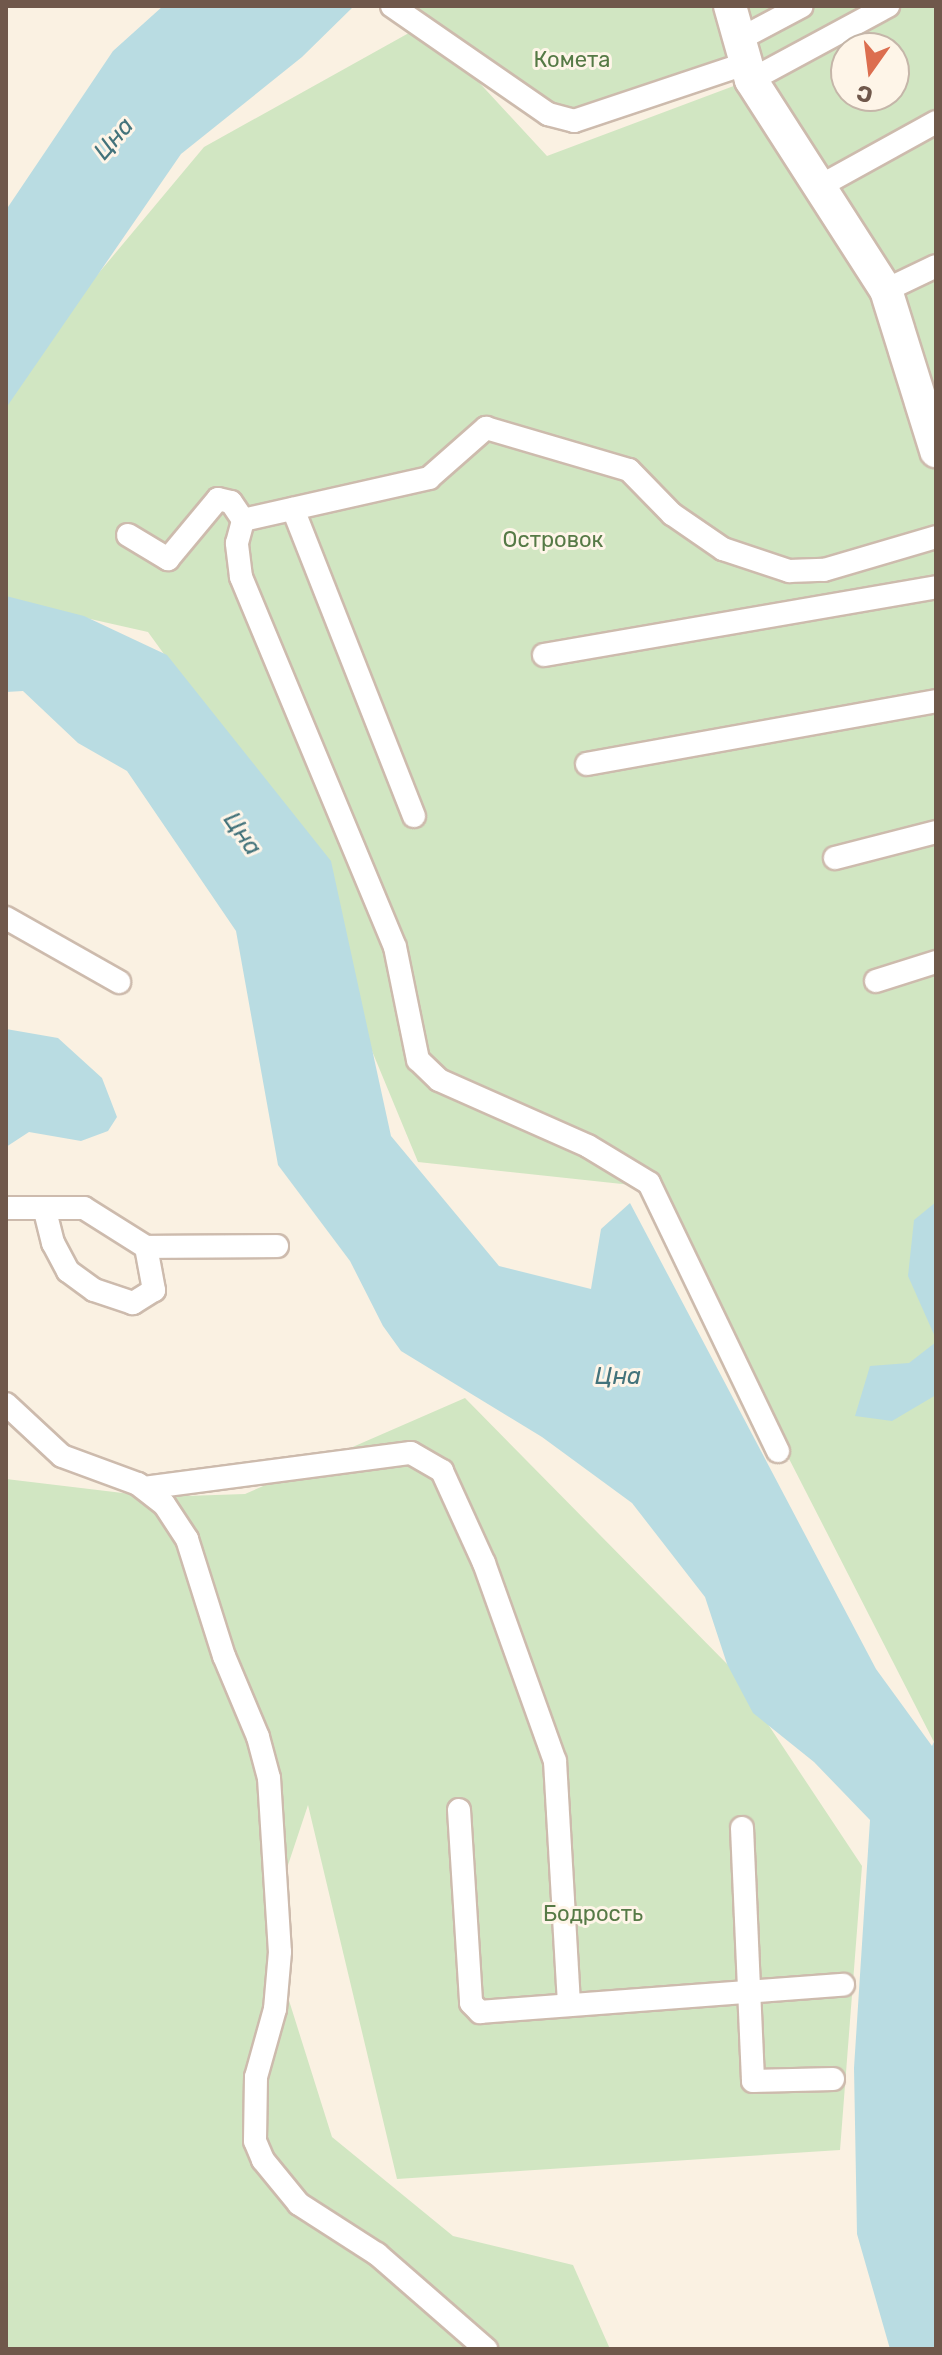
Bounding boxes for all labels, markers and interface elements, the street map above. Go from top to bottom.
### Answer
north arrow [830,32,910,112]
park label: Комета [534,47,610,73]
text: С [854,79,875,109]
water label: Цна [88,112,140,166]
park label: Островок [503,527,603,553]
water label: Цна [217,807,267,861]
water label: Цна [595,1363,641,1391]
park label: Бодрость [543,1901,643,1927]

